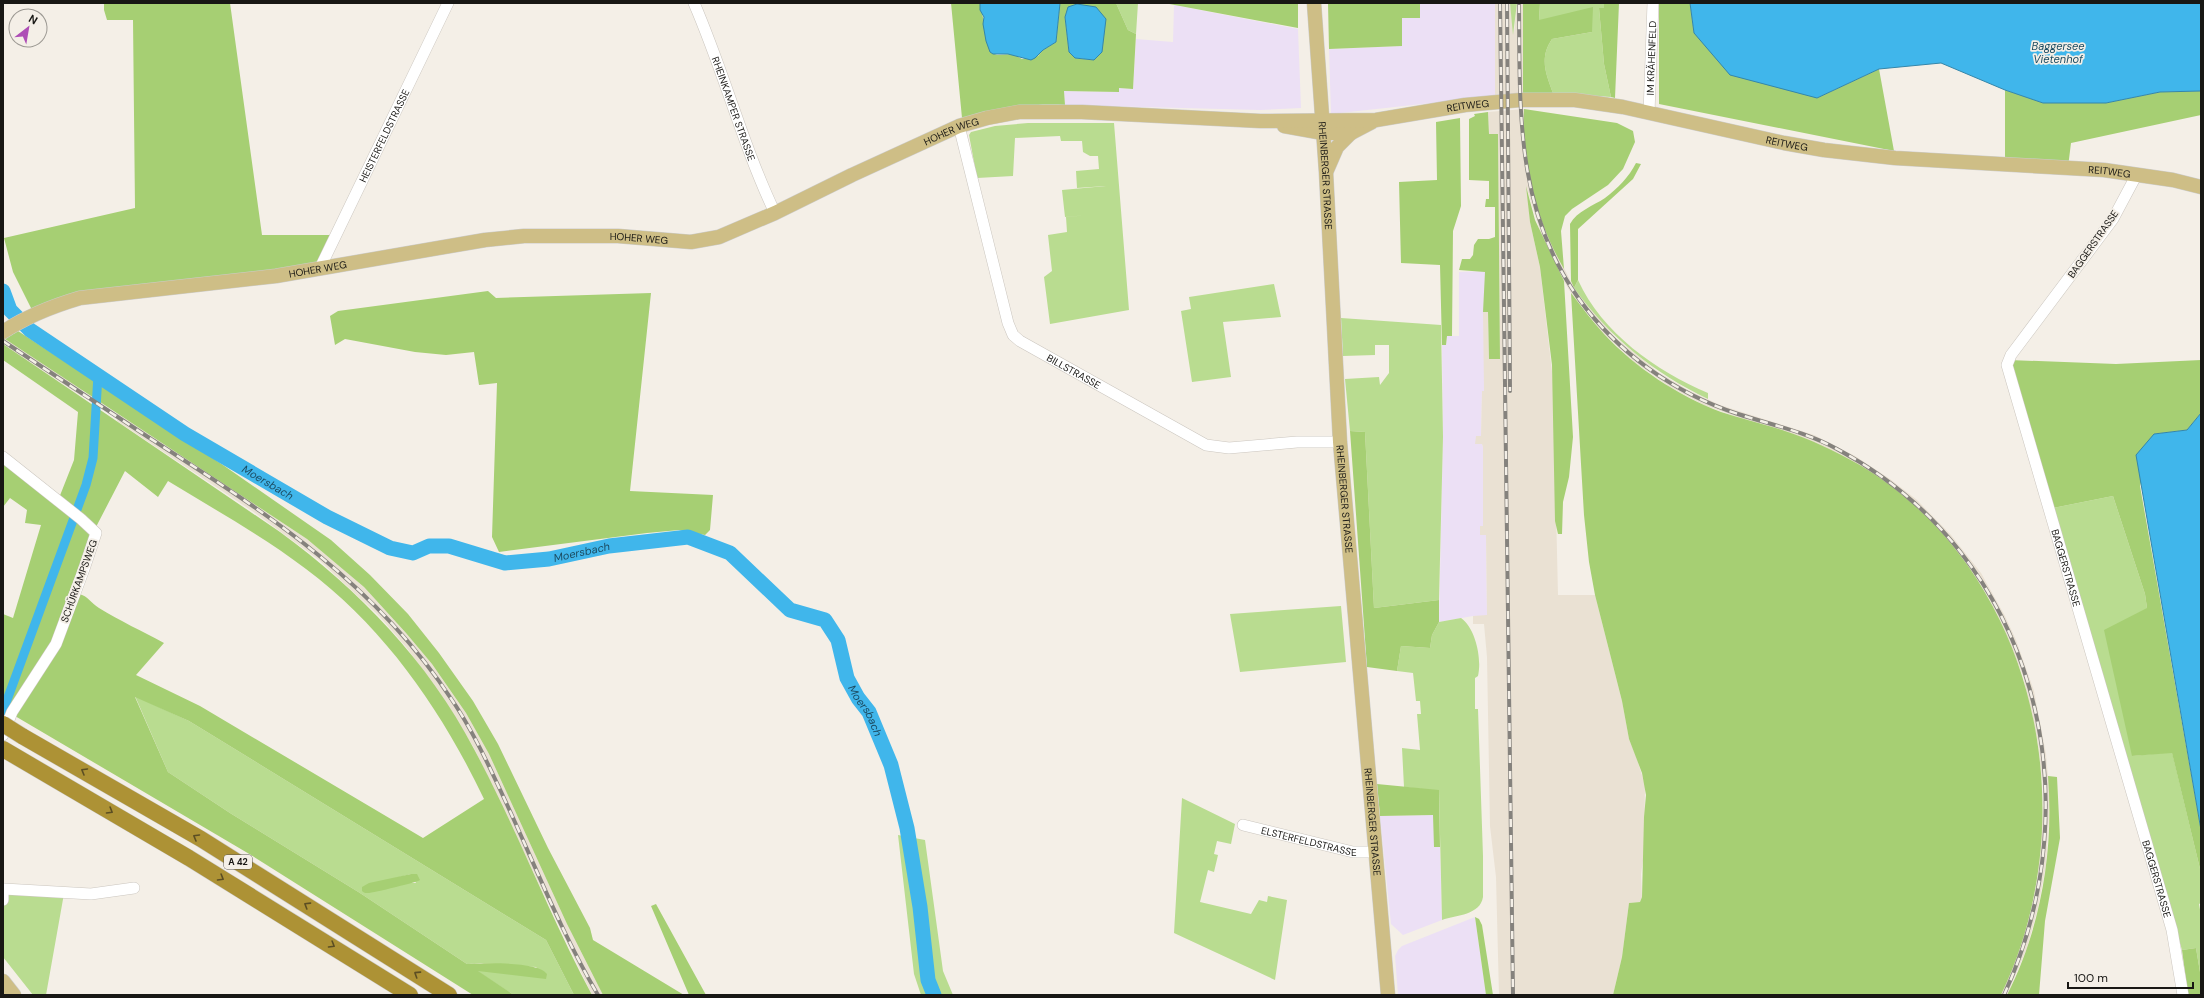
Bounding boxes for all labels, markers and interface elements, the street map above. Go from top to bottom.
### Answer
north arrow [8,8,48,48]
text: N [26,11,40,27]
street label: IM KRÄHENFELD [1643,20,1659,95]
water label: Baggersee Vietenhof [2032,39,2084,66]
street label: RHEINKAMPER STRASSE [709,55,759,163]
street label: HEISTERFELDSTRASSE [356,87,412,184]
street label: REITWEG [1446,96,1489,114]
street label: HOHER WEG [921,114,980,148]
street label: RHEINBERGER STRASSE [1316,121,1335,230]
street label: REITWEG [1765,133,1809,154]
street label: REITWEG [2088,163,2131,180]
street label: BAGGERSTRASSE [2065,207,2121,280]
street label: HOHER WEG [610,229,669,247]
street label: HOHER WEG [288,257,348,280]
street label: BILLSTRASSE [1045,351,1103,392]
street label: RHEINBERGER STRASSE [1334,444,1356,554]
water label: Moersbach [239,462,296,503]
street label: BAGGERSTRASSE [2049,527,2084,608]
street label: SCHÜRKAMPSWEG [58,538,100,624]
water label: Moersbach [552,539,611,565]
water label: Moersbach [845,682,885,738]
street label: RHEINBERGER STRASSE [1362,767,1384,877]
one-way arrow [81,769,88,776]
one-way arrow [106,806,113,813]
street label: ELSTERFELDSTRASSE [1260,823,1357,859]
one-way arrow [193,834,200,841]
street label: BAGGERSTRASSE [2140,838,2175,919]
road number: A 42 [224,855,252,869]
one-way arrow [217,873,224,880]
one-way arrow [304,902,311,909]
one-way arrow [328,941,335,948]
scale bar [2068,964,2193,990]
text: 100 m [2074,970,2108,986]
one-way arrow [414,971,421,979]

